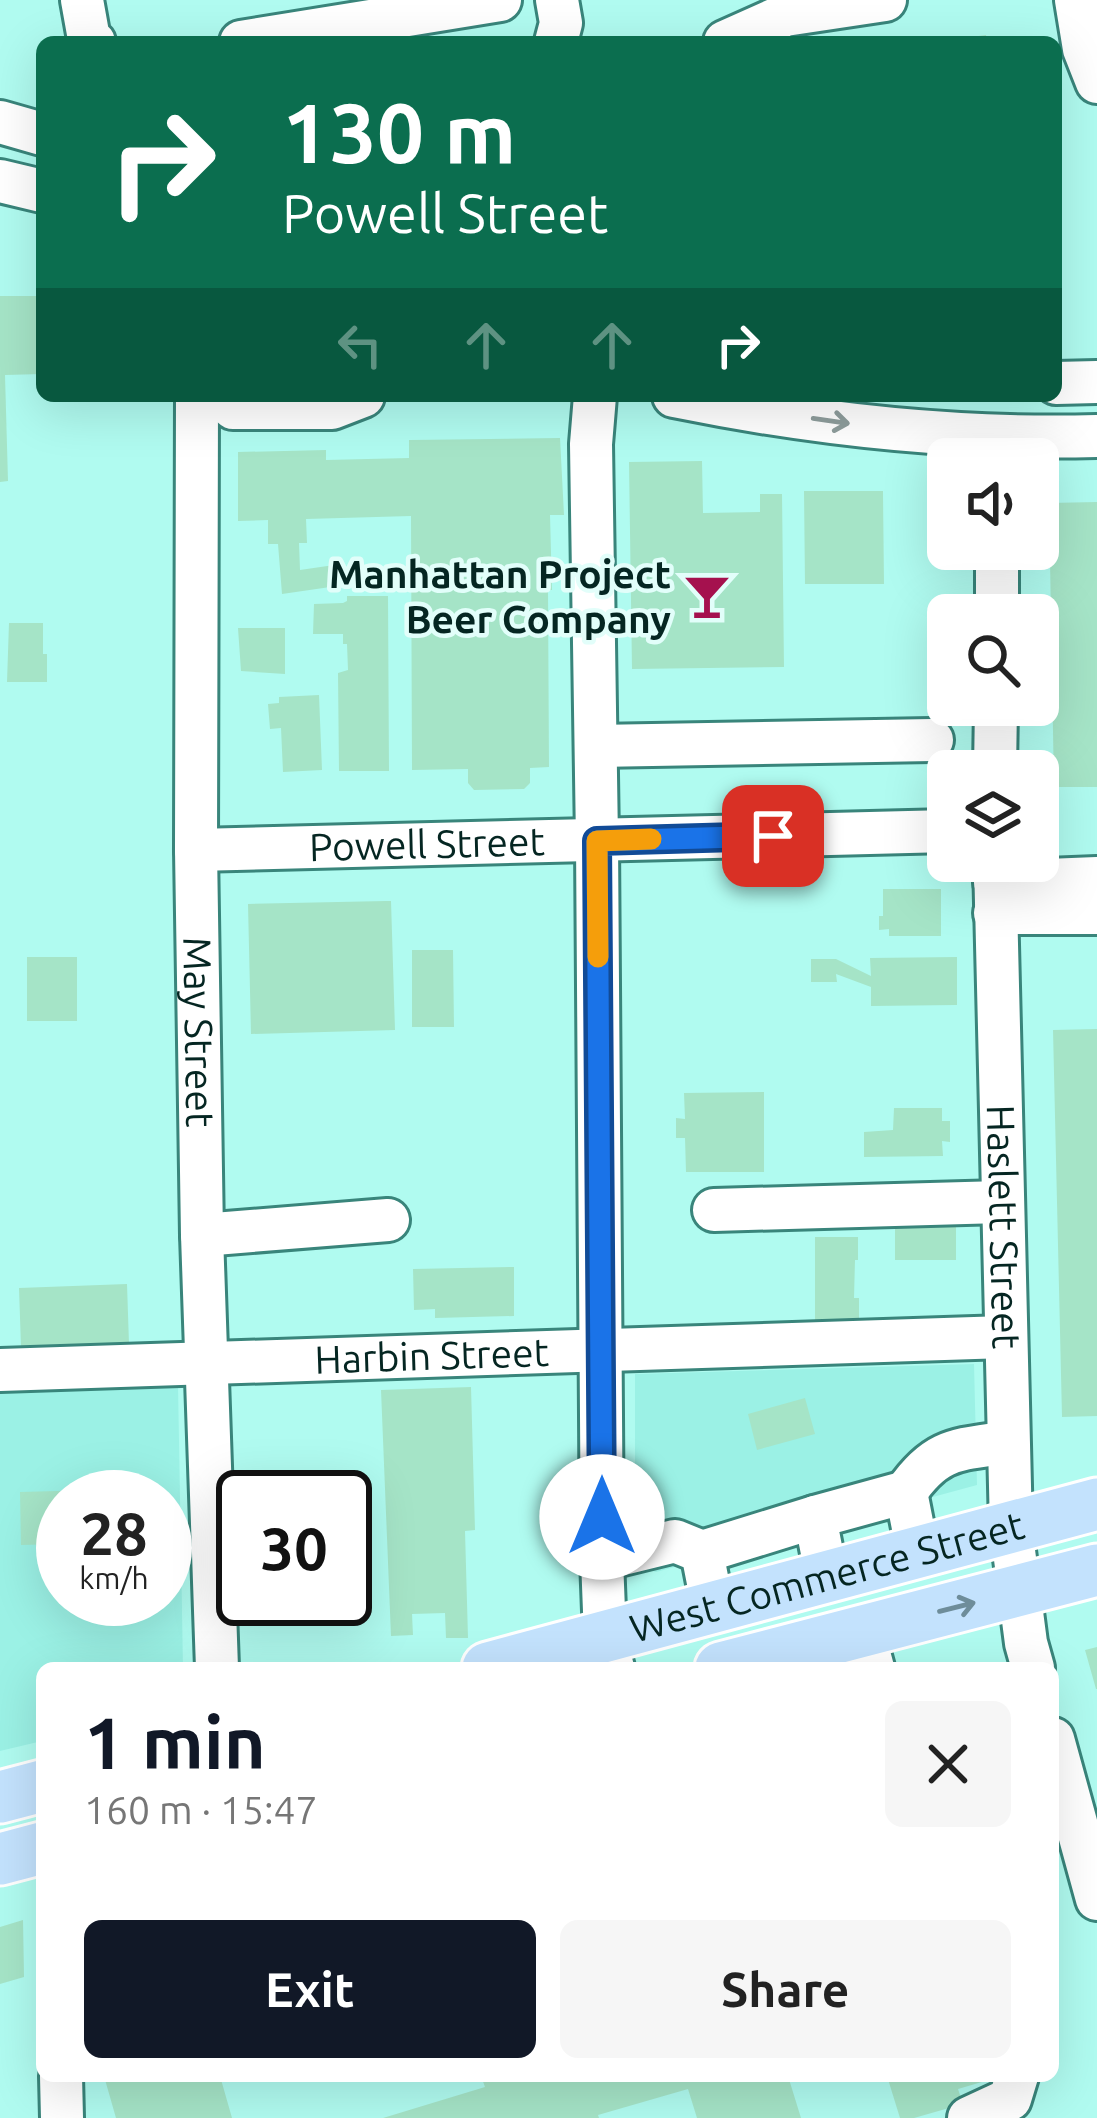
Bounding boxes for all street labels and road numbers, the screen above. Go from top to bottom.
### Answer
street label: Powell Street [309,819,545,868]
street label: May Street [176,936,222,1128]
street label: Haslett Street [980,1104,1029,1350]
street label: Harbin Street [314,1330,550,1381]
street label: West Commerce Street [625,1503,1028,1650]

